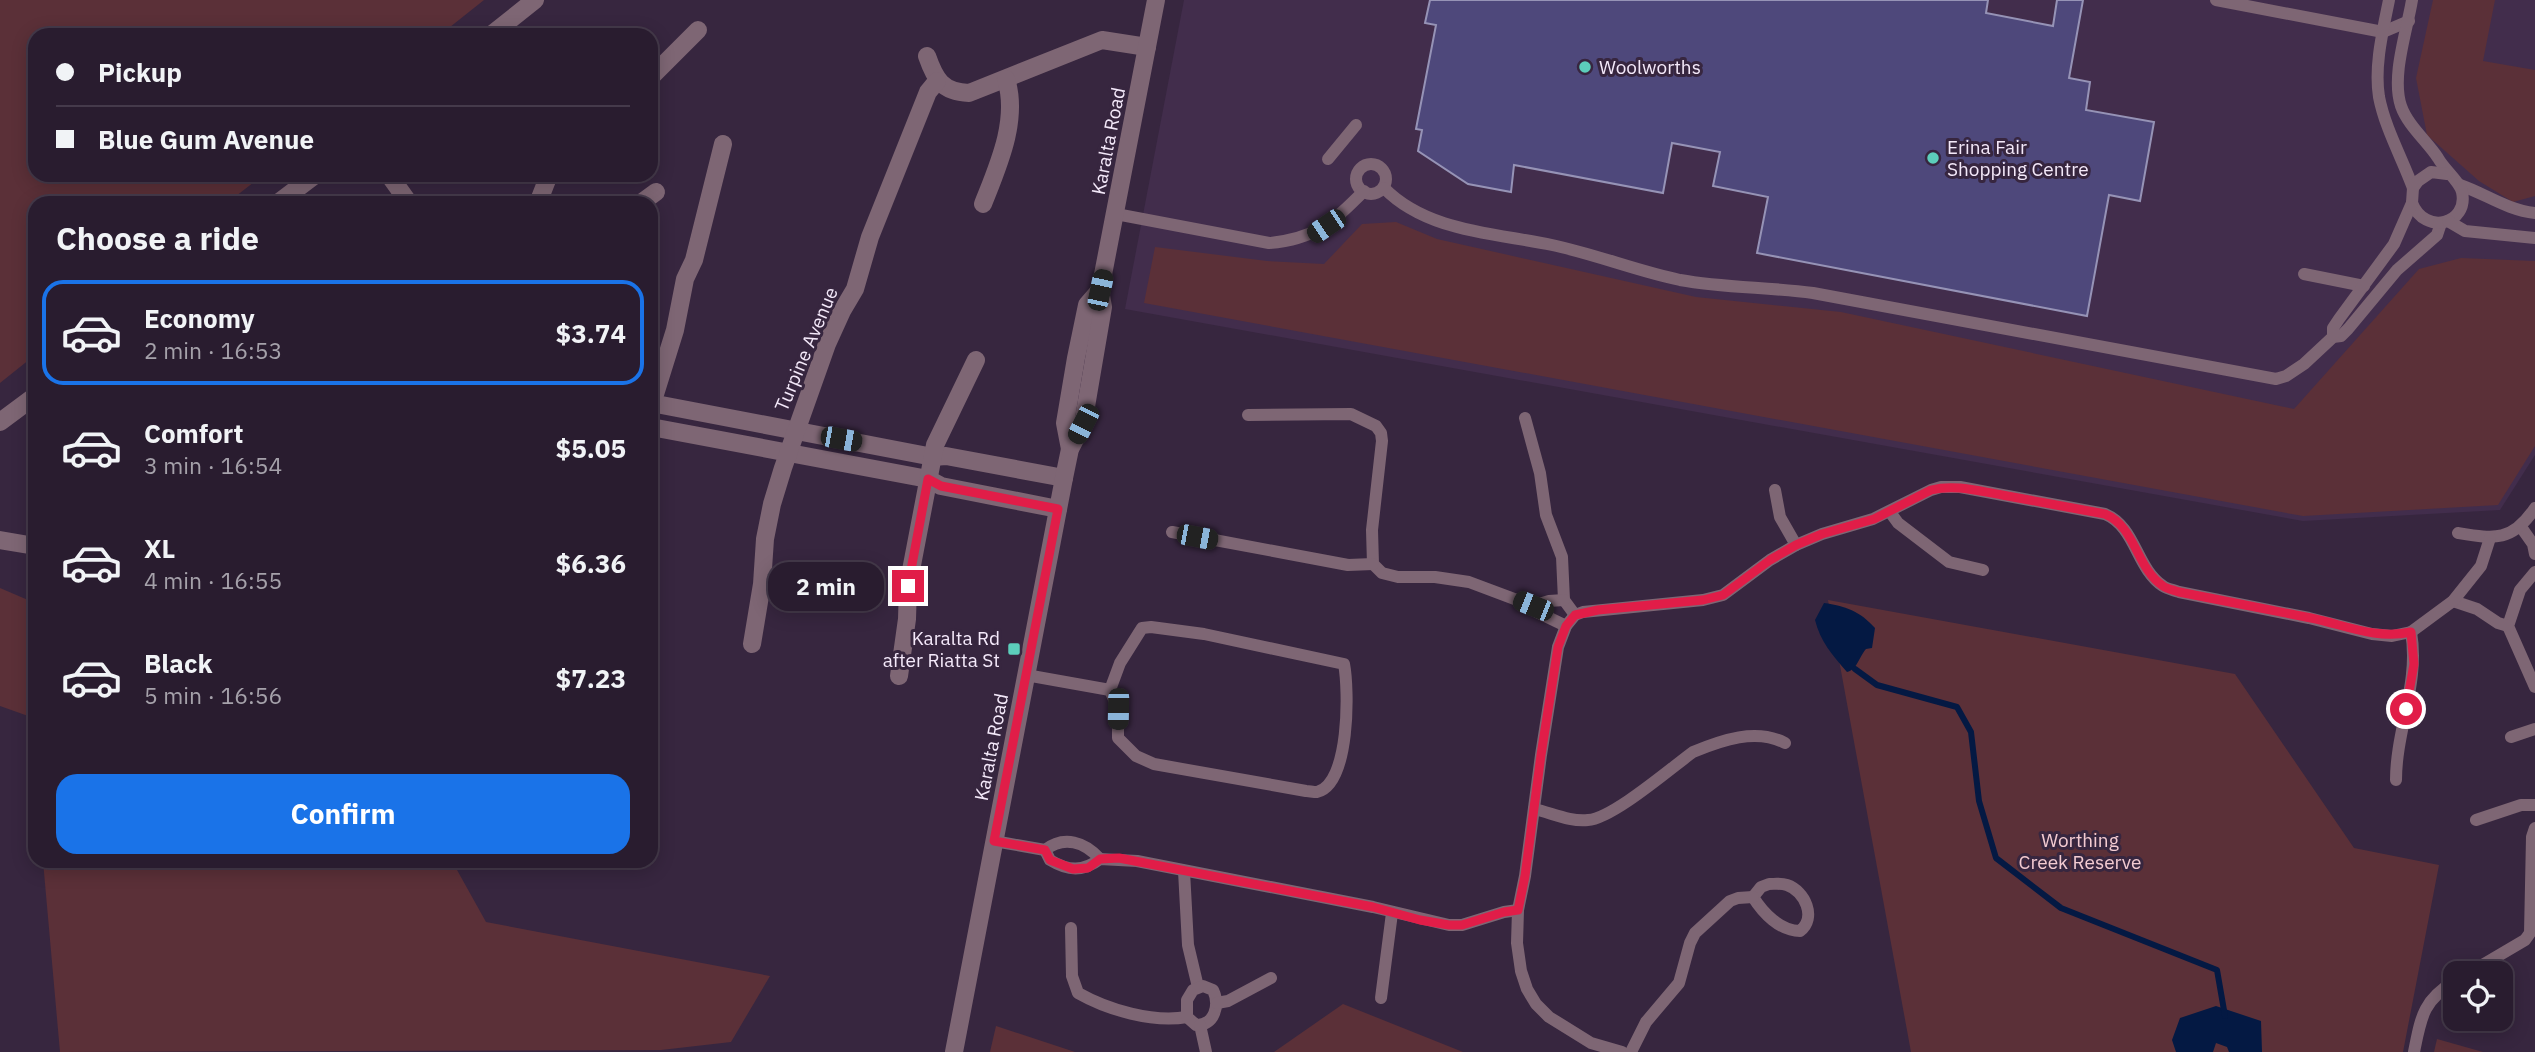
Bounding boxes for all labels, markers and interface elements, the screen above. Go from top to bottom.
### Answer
text: Pickup [98,55,182,89]
place label: Woolworths [1599,55,1701,79]
marker: Woolworths [1577,59,1593,75]
street label: Karalta Road [1086,85,1130,197]
text: Blue Gum Avenue [98,122,314,156]
place label: Erina Fair Shopping Centre [1947,135,2089,181]
marker: Erina Fair Shopping Centre [1925,150,1941,166]
car [1303,206,1350,246]
text: Choose a ride [56,217,259,259]
car [1086,267,1115,313]
street label: Turpine Avenue [769,283,843,415]
icon: car [60,301,123,364]
text: Economy [144,301,255,335]
text: $3.74 [556,316,626,350]
text: 2 min · 16:53 [144,335,282,365]
car [1065,401,1102,447]
icon: car [60,416,123,479]
text: Comfort [144,416,243,450]
car [819,425,864,453]
text: $5.05 [556,431,626,465]
text: 3 min · 16:54 [144,450,282,480]
car [1175,523,1220,551]
icon: car [60,531,123,594]
text: XL [144,531,175,565]
text: $6.36 [556,546,626,580]
callout: 2 min [768,562,884,610]
text: 4 min · 16:55 [144,565,282,595]
route end [892,570,924,602]
text: 2 min [796,571,856,601]
car [1510,588,1557,624]
place label: Karalta Rd after Riatta St [883,626,1000,672]
marker: Karalta Rd after Riatta St [1006,641,1022,657]
icon: car [60,646,123,709]
text: Black [144,646,212,680]
text: $7.23 [556,661,626,695]
text: 5 min · 16:56 [144,680,282,710]
car [1108,688,1129,730]
street label: Karalta Road [969,691,1013,803]
route start [2390,693,2422,725]
button: Confirm [56,774,630,854]
park label: Worthing Creek Reserve [2019,828,2141,874]
map controls [2443,961,2513,1031]
button: locate [2443,961,2513,1031]

